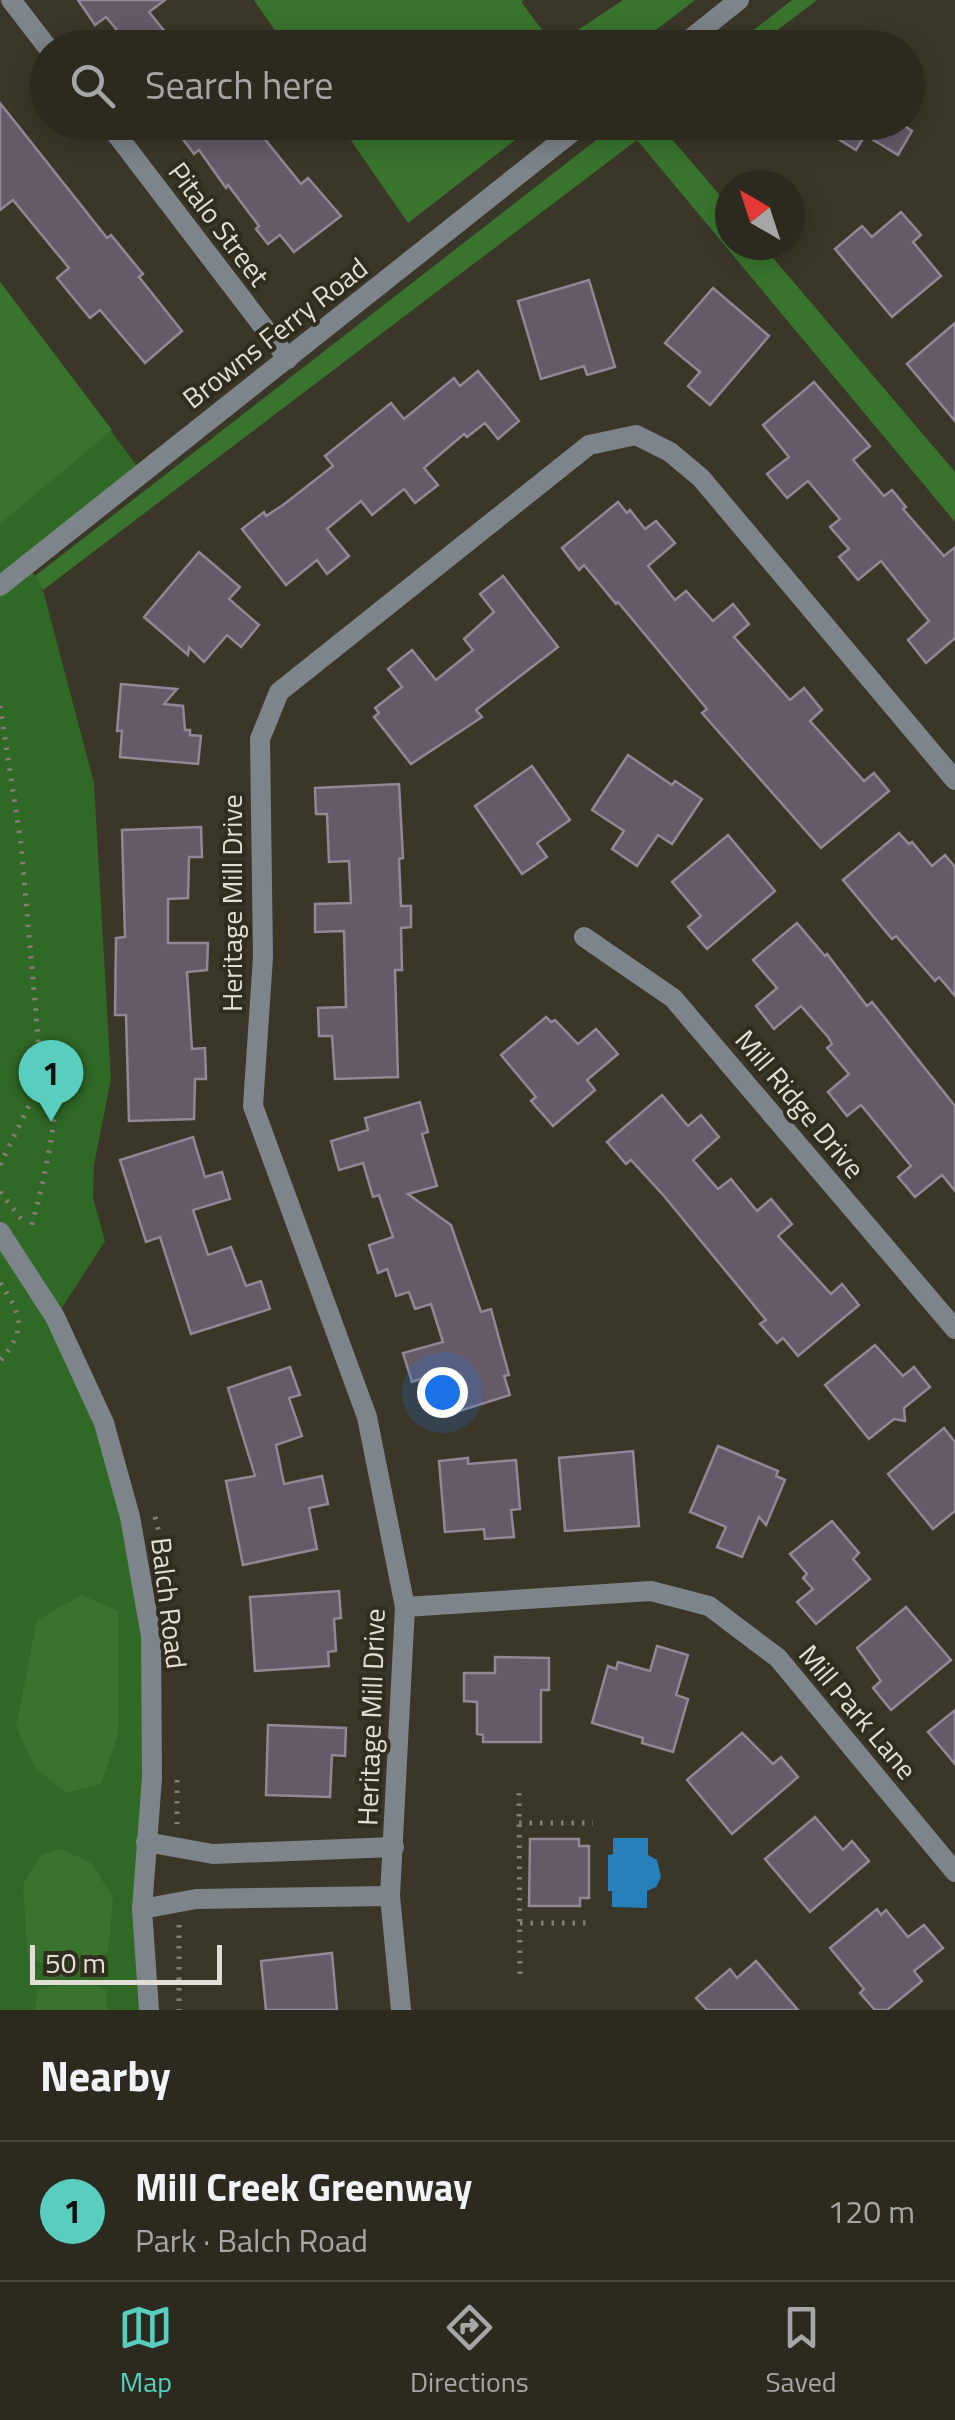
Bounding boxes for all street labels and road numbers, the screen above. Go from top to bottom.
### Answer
street label: Pitalo Street [158,152,281,295]
street label: Browns Ferry Road [173,246,377,419]
street label: Heritage Mill Drive [210,794,253,1012]
street label: Mill Ridge Drive [725,1020,876,1188]
street label: Balch Road [140,1535,199,1671]
street label: Heritage Mill Drive [345,1608,396,1826]
street label: Mill Park Lane [789,1635,928,1789]

